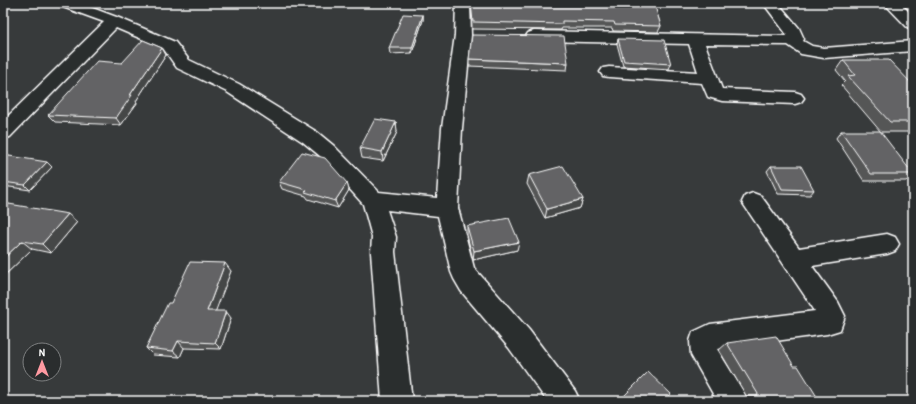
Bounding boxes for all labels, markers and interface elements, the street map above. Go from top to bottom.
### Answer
north arrow [22,342,62,382]
text: N [39,345,45,359]

